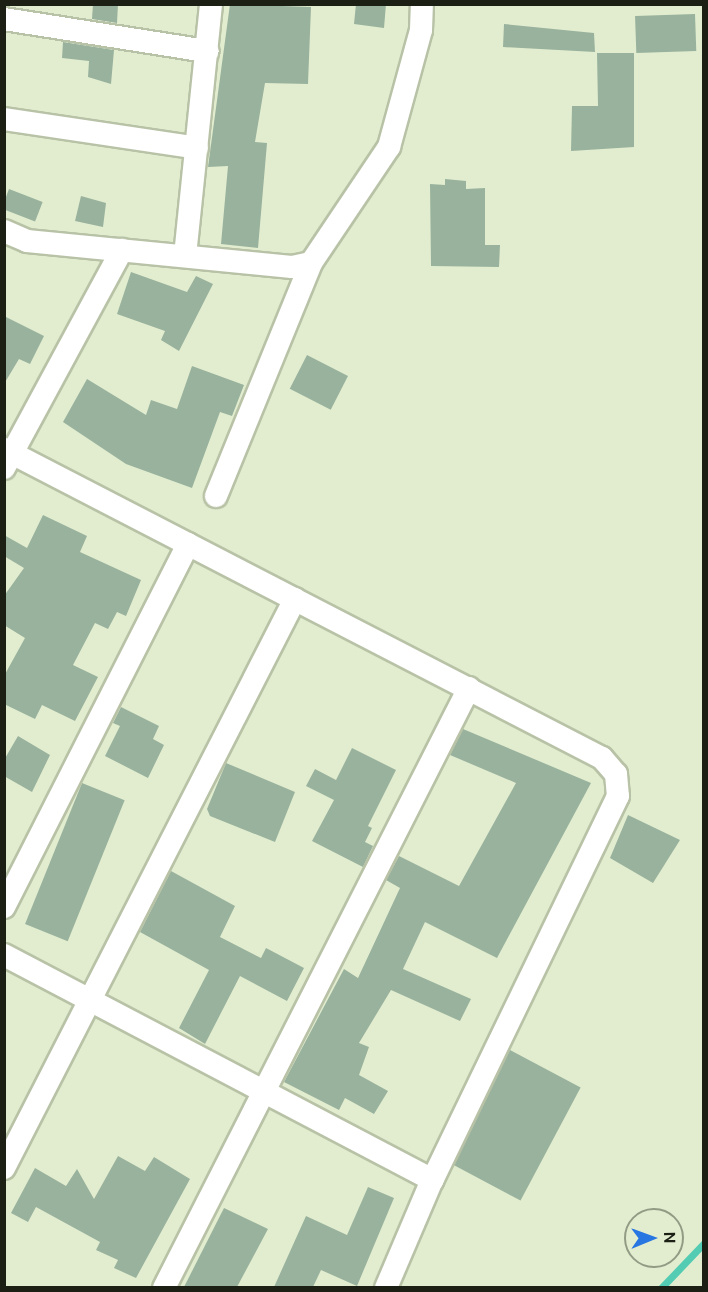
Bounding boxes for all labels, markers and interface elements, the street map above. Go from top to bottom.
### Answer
north arrow [624,1208,684,1268]
text: N [661,1232,679,1244]

